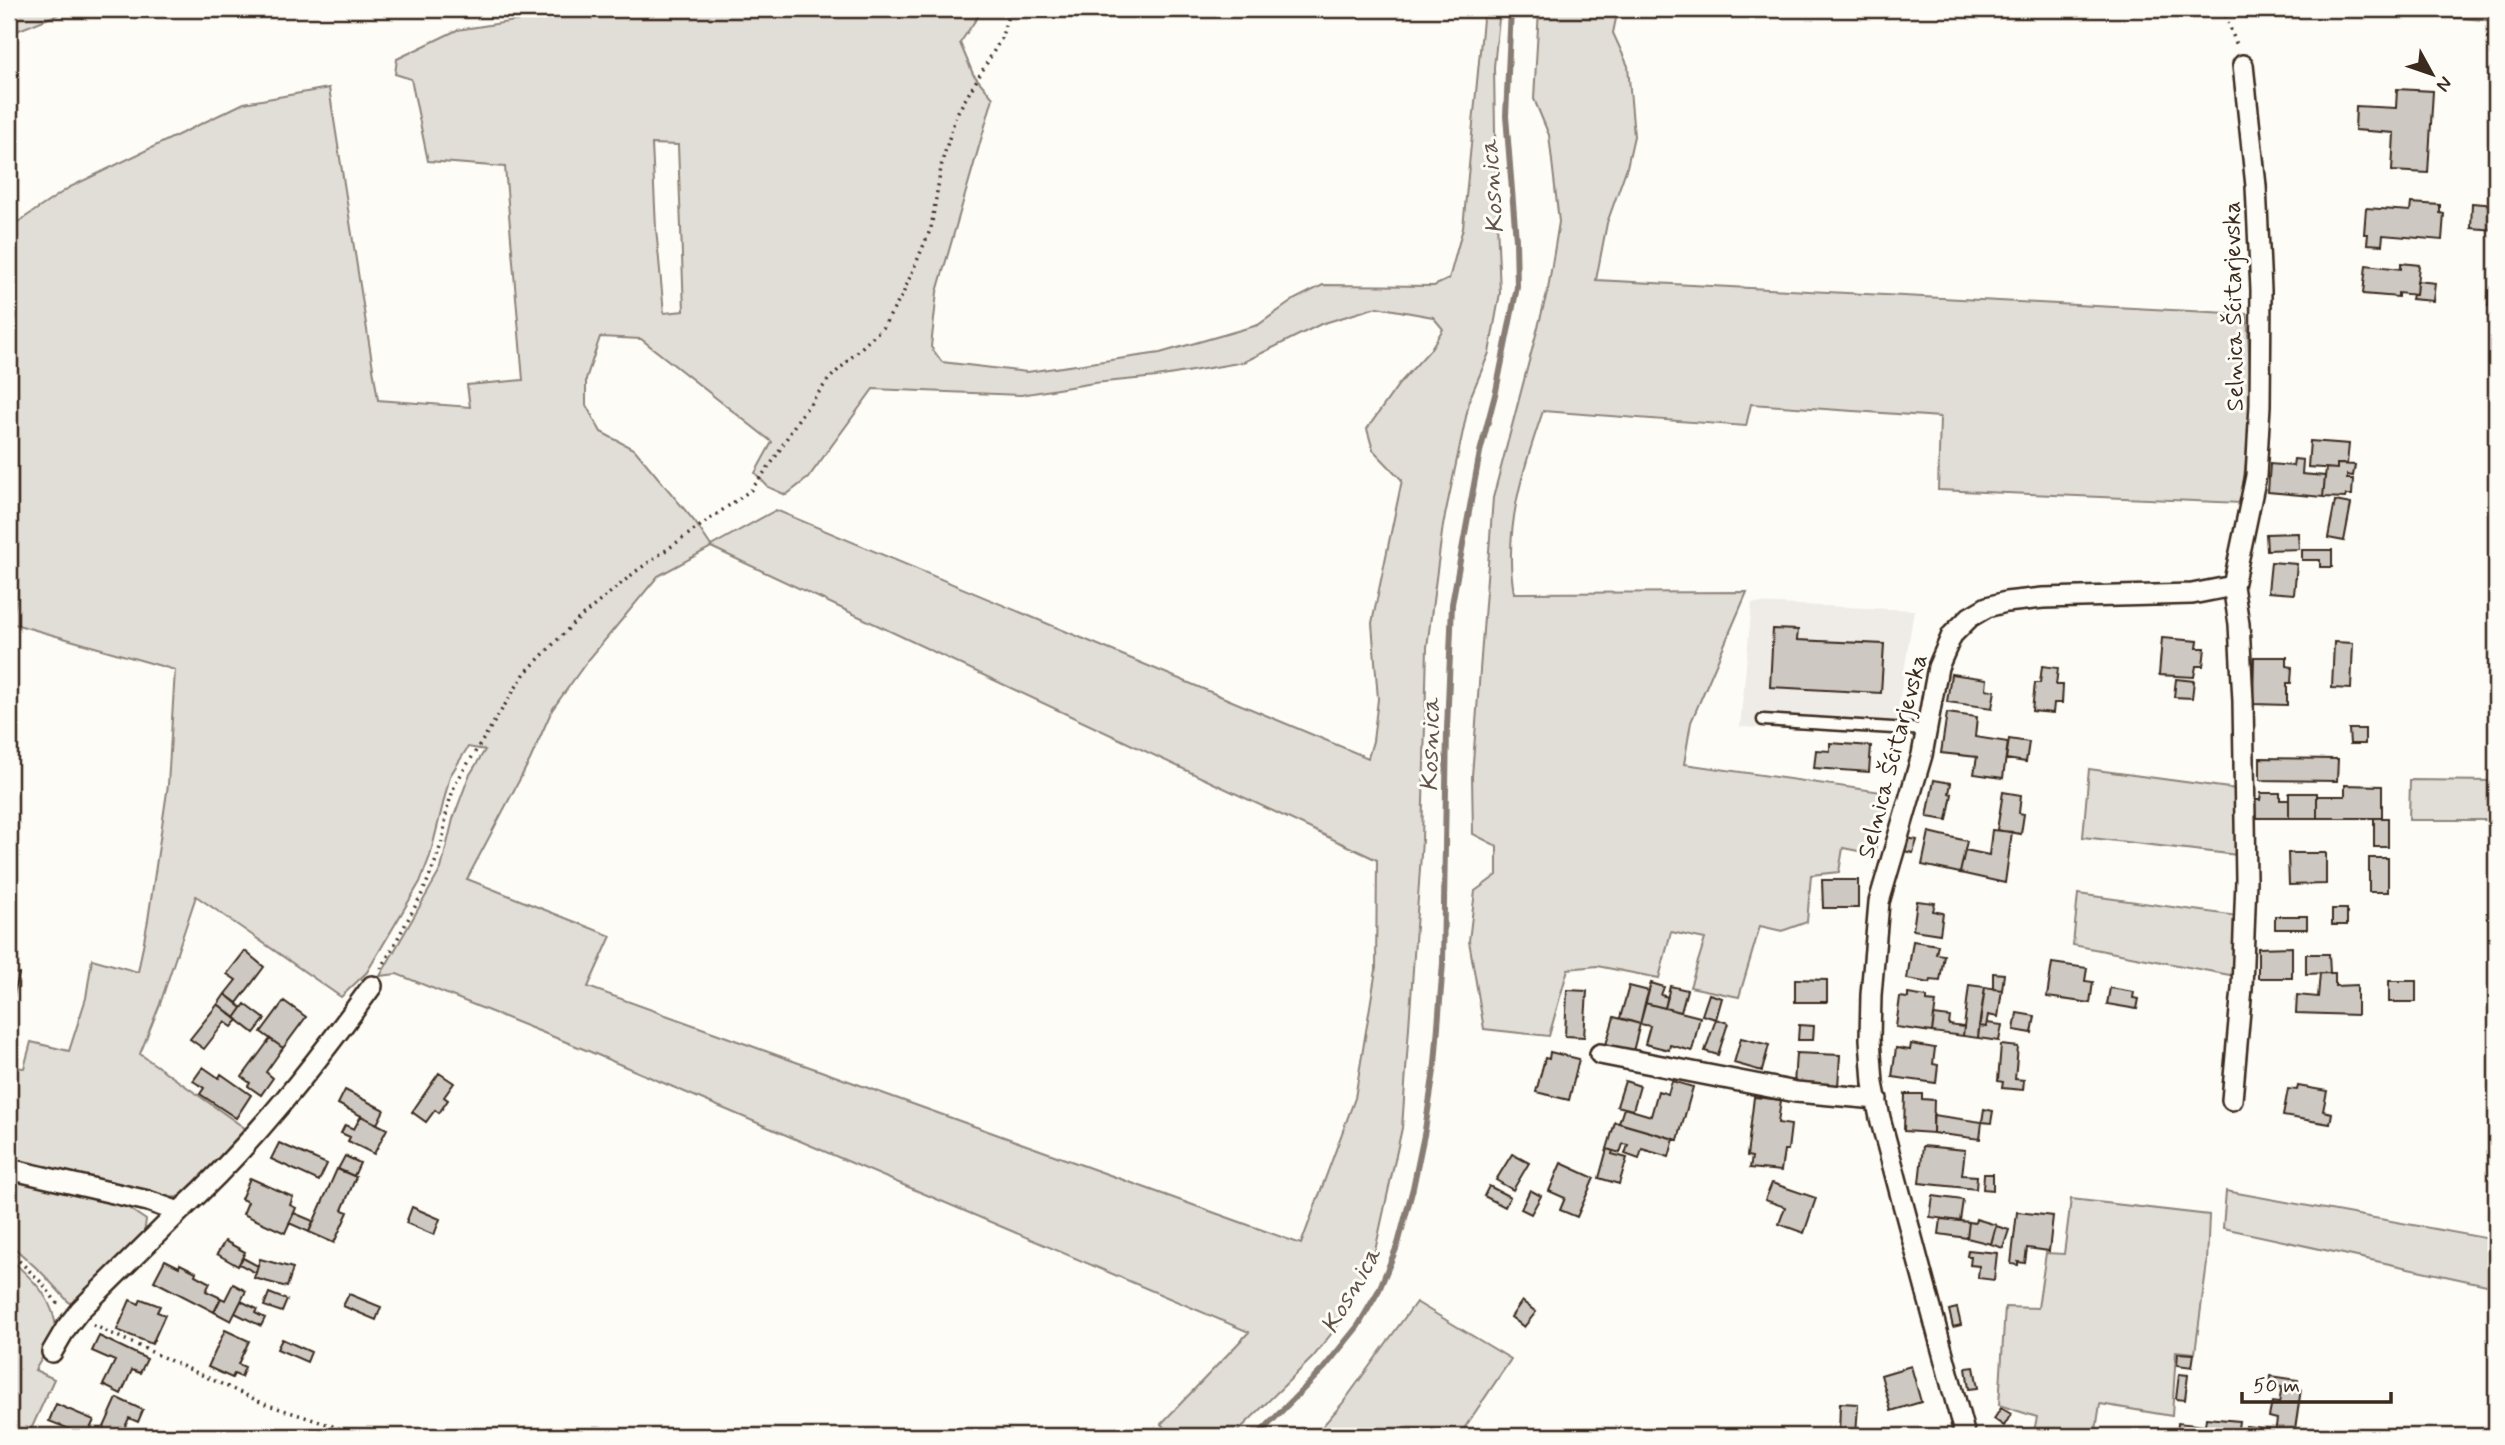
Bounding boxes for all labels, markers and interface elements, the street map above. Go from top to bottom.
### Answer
north arrow [2396,38,2466,108]
text: N [2430,71,2458,97]
water label: Kosnica [1473,137,1513,235]
street label: Selnica Šćitarjevska [2217,200,2252,412]
street label: Selnica Šćitarjevska [1851,651,1936,862]
water label: Kosnica [1413,696,1449,792]
water label: Kosnica [1314,1241,1391,1340]
scale bar [2242,1361,2391,1405]
text: 50 m [2253,1372,2300,1400]

